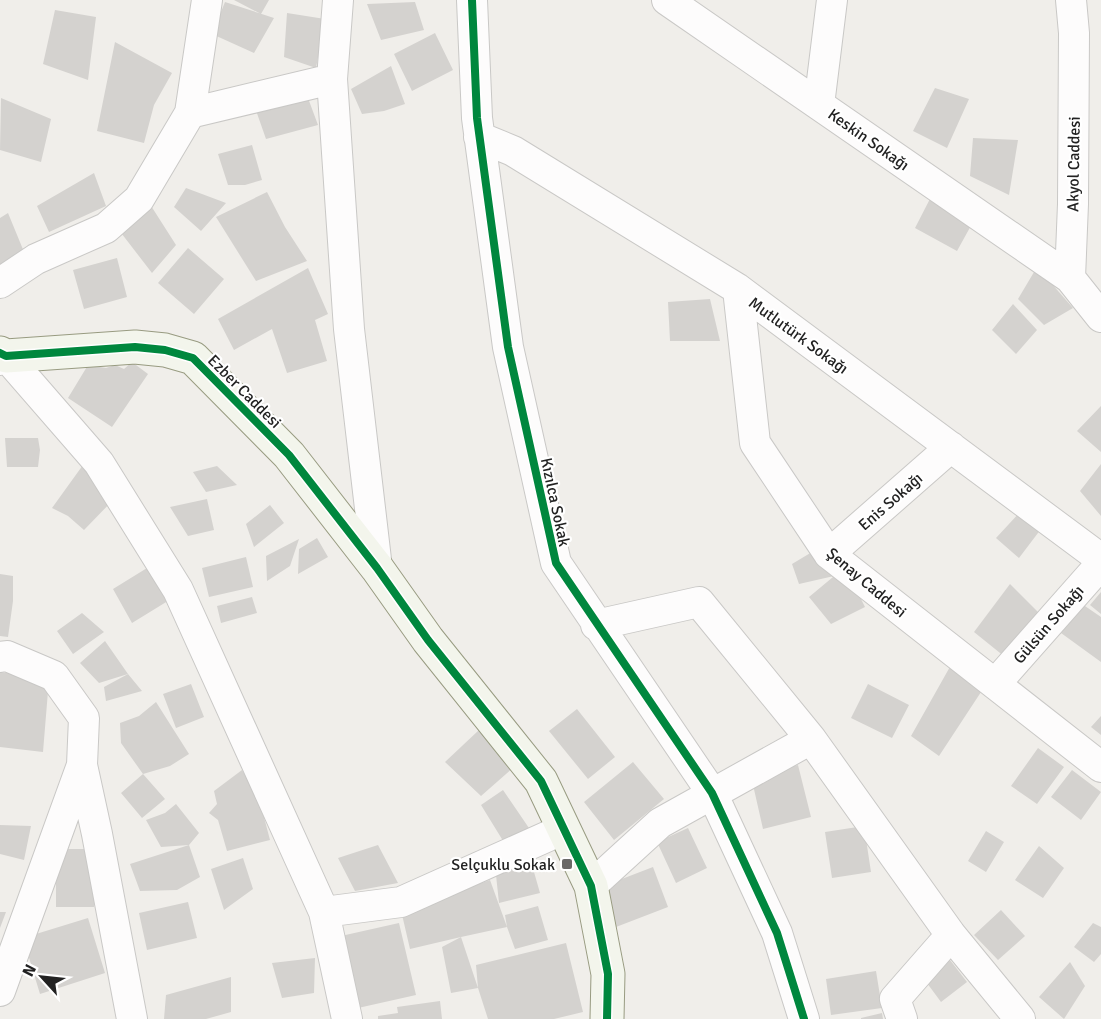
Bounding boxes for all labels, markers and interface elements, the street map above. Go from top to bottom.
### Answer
street label: Keskin Sokağı [824,104,913,175]
street label: Akyol Caddesi [1063,116,1085,212]
street label: Mutlutürk Sokağı [745,293,852,379]
street label: Ezber Caddesi [203,351,285,433]
street label: Kızılca Sokak [536,456,574,549]
street label: Enis Sokağı [854,468,927,535]
street label: Şenay Caddesi [822,543,911,622]
street label: Gülsün Sokağı [1009,581,1088,668]
place label: Selçuklu Sokak [451,855,555,875]
marker: Selçuklu Sokak [560,857,574,871]
north arrow [12,947,72,1007]
text: N [18,961,41,980]

